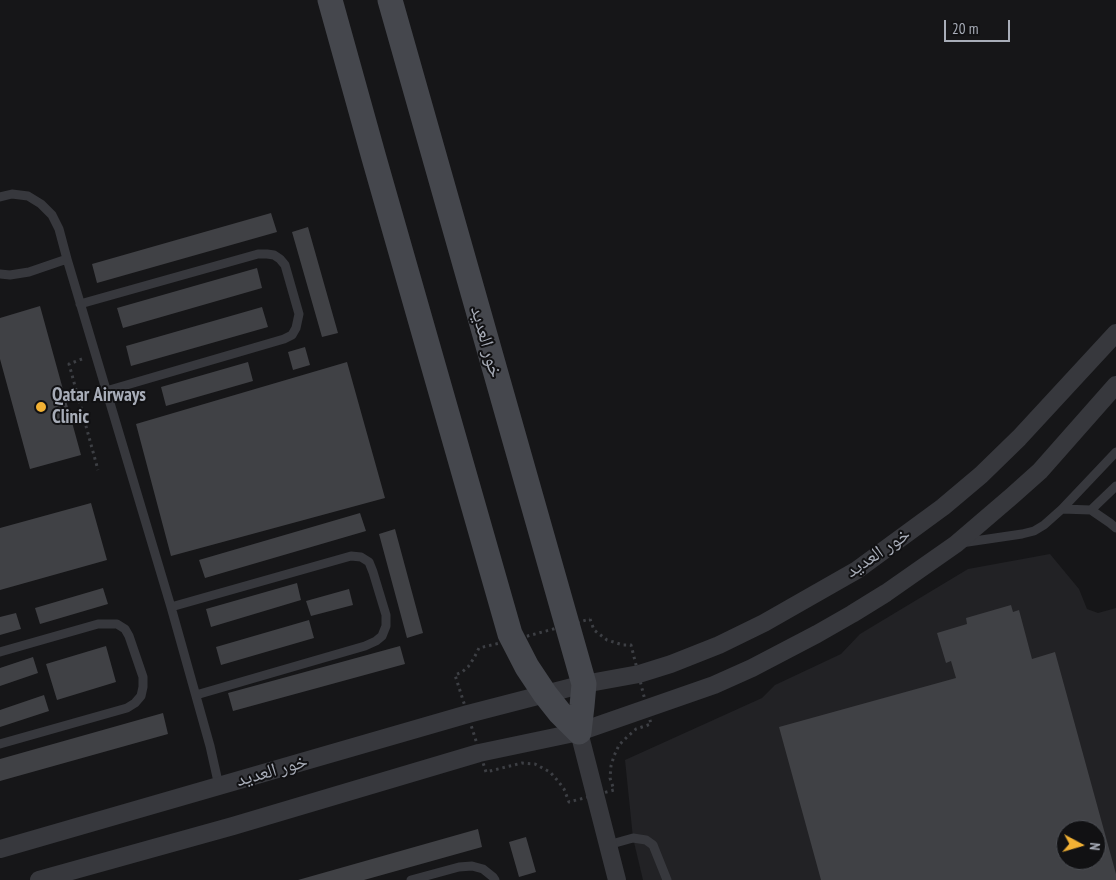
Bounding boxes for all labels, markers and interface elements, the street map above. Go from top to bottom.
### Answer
scale bar [946,10,1012,42]
text: 20 m [952,19,978,38]
street label: خور العديد [465,304,507,380]
place label: Qatar Airways Clinic [52,385,146,429]
marker: Qatar Airways Clinic [34,400,48,414]
street label: خور العديد [841,523,915,583]
street label: خور العديد [234,750,310,792]
north arrow [1056,820,1106,870]
text: N [1086,842,1104,851]

